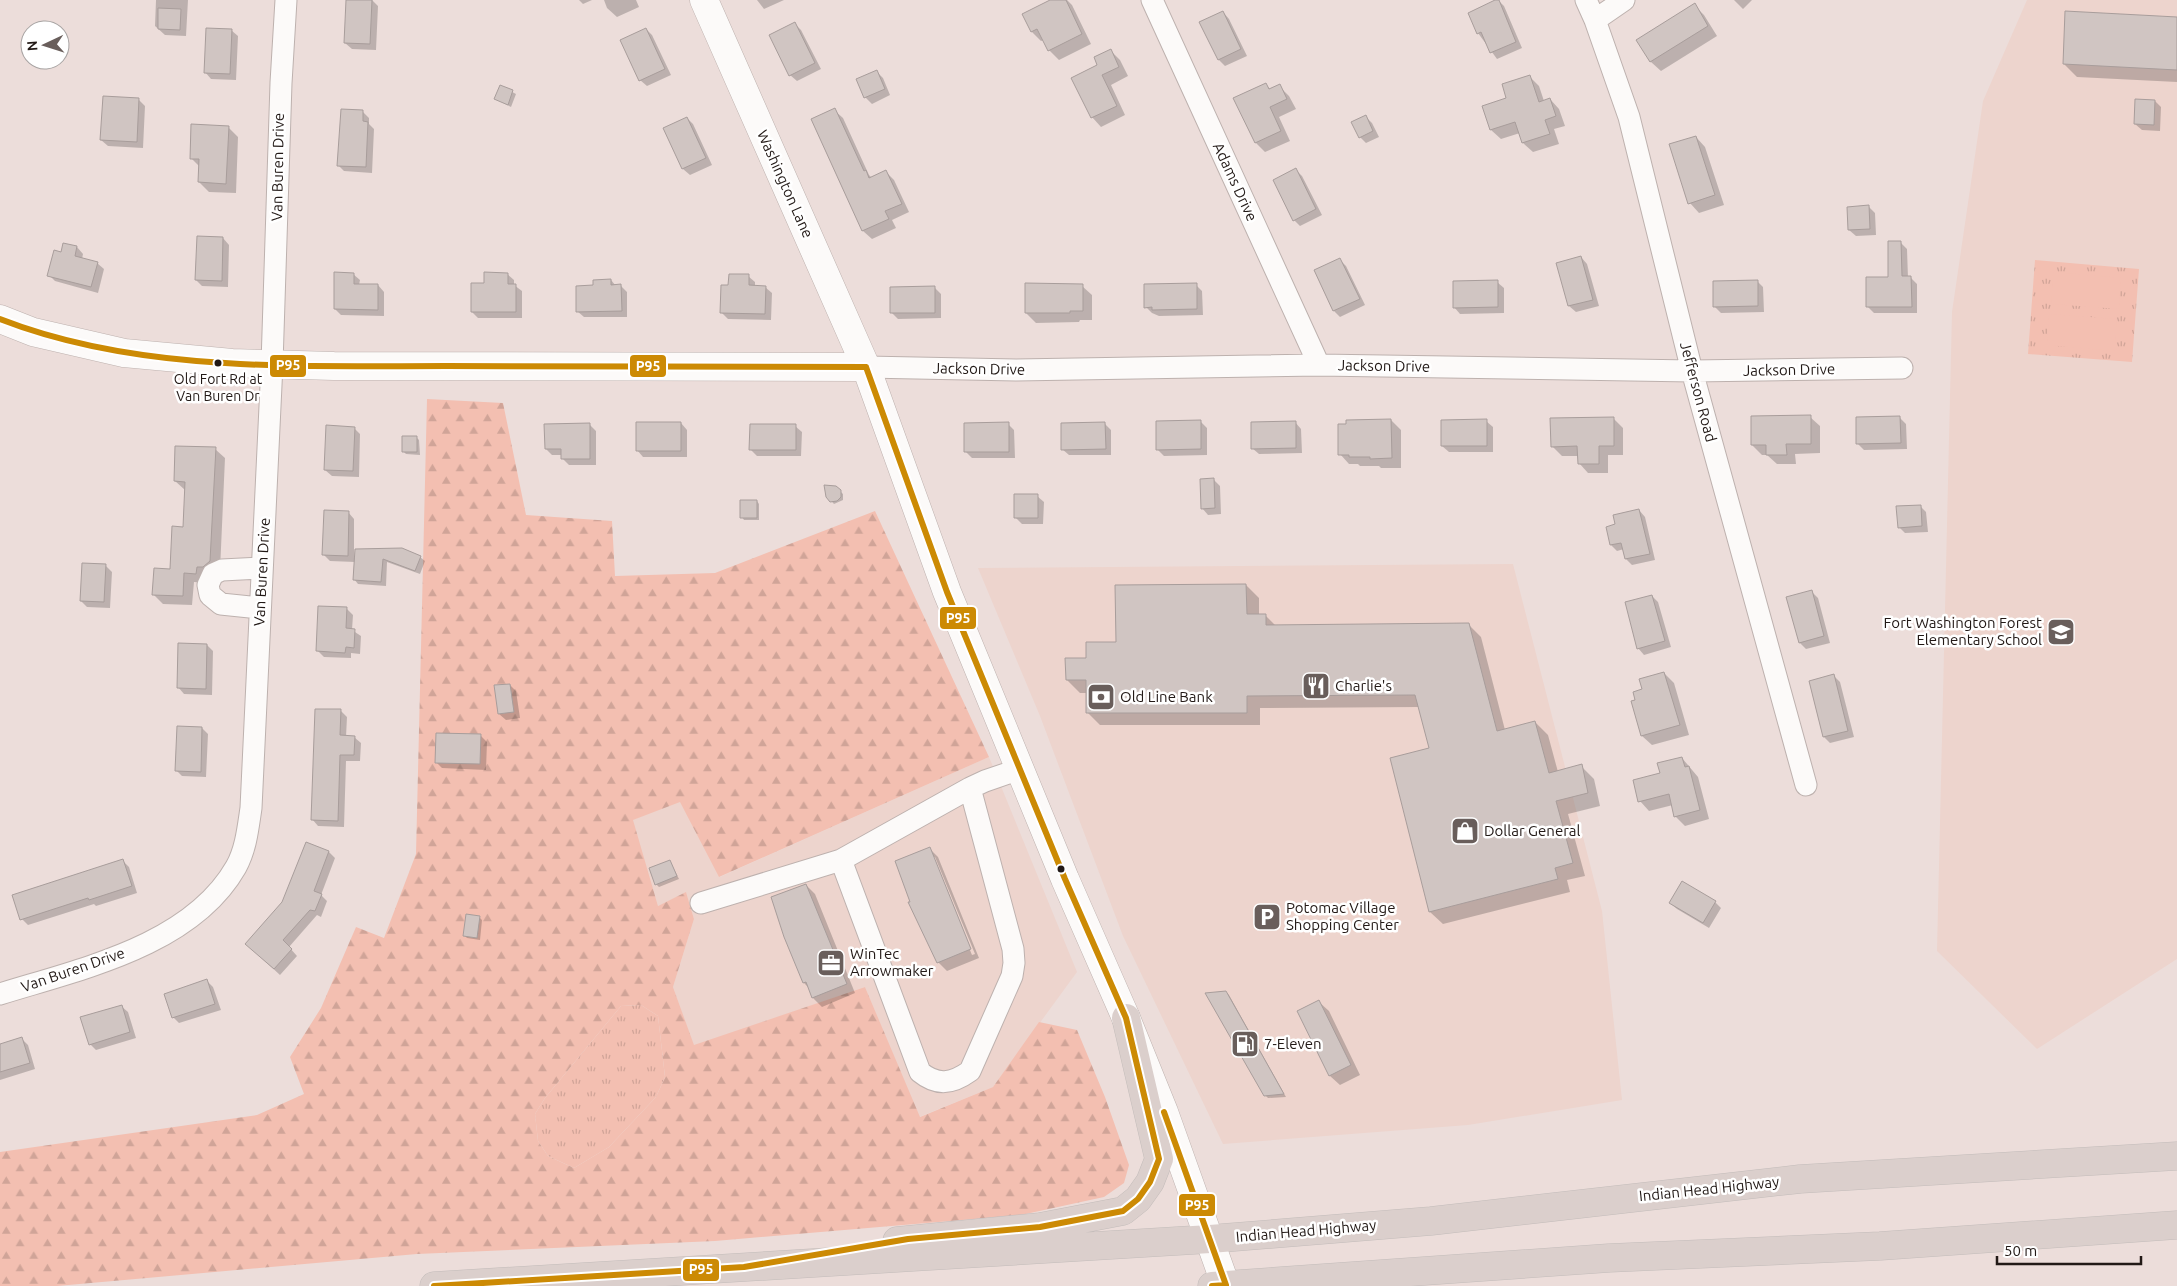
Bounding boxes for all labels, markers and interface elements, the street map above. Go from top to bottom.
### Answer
north arrow [20,20,70,70]
text: N [24,40,40,52]
street label: Van Buren Drive [268,113,287,221]
street label: Washington Lane [754,127,817,240]
street label: Adams Drive [1210,140,1261,224]
street label: Jefferson Road [1677,340,1720,444]
line badge: P95 [269,354,307,378]
line badge: P95 [629,354,667,378]
street label: Jackson Drive [1338,356,1430,375]
text: P95 [276,357,300,373]
marker: Old Fort Rd at Van Buren Dr [213,358,223,368]
text: P95 [636,358,660,374]
street label: Jackson Drive [933,359,1025,378]
street label: Jackson Drive [1743,360,1835,379]
place label: Old Fort Rd at Van Buren Dr [174,371,263,404]
street label: Van Buren Drive [250,517,273,627]
line badge: P95 [939,606,977,630]
text: P95 [946,610,970,626]
place label: Fort Washington Forest Elementary School [1883,614,2042,648]
school or university icon: Fort Washington Forest Elementary School [2046,617,2076,647]
restaurant icon: Charlie's [1301,671,1331,701]
place label: Charlie's [1335,677,1392,694]
bank icon: Old Line Bank [1086,682,1116,712]
place label: Old Line Bank [1120,688,1213,705]
shop icon: Dollar General [1450,816,1480,846]
place label: Dollar General [1484,822,1581,839]
unlabelled marker [1056,864,1066,874]
place label: Potomac Village Shopping Center [1286,899,1399,933]
parking icon: Potomac Village Shopping Center [1252,902,1282,932]
street label: Van Buren Drive [19,944,127,995]
place label: WinTec Arrowmaker [850,945,934,979]
office icon: WinTec Arrowmaker [816,948,846,978]
fuel station icon: 7-Eleven [1230,1029,1260,1059]
place label: 7-Eleven [1264,1035,1322,1052]
street label: Indian Head Highway [1638,1173,1780,1204]
line badge: P95 [1178,1193,1216,1217]
text: P95 [1185,1197,1209,1213]
street label: Indian Head Highway [1235,1216,1377,1245]
scale bar [1997,1234,2141,1266]
text: 50 m [2004,1242,2037,1259]
line badge: P95 [682,1258,720,1282]
text: P95 [689,1261,713,1277]

